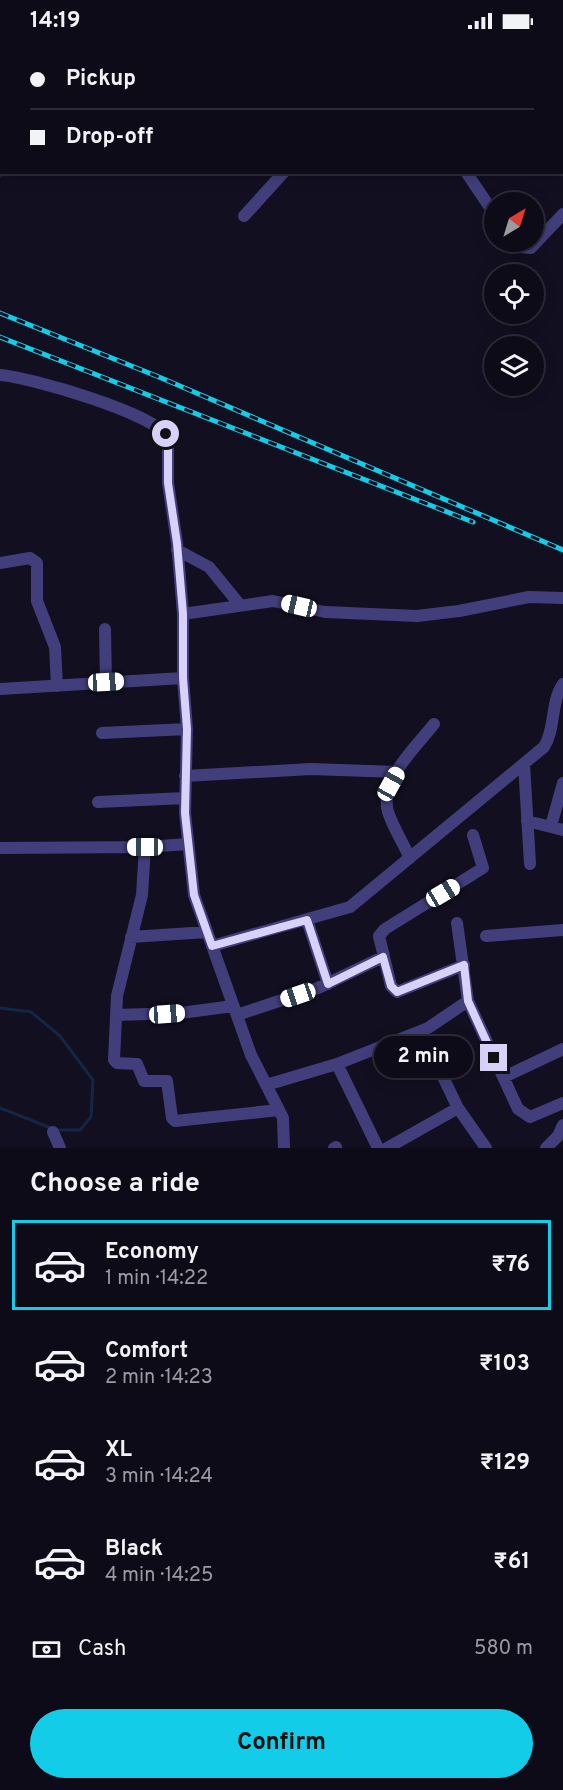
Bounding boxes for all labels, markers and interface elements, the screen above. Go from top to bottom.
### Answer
text: 14:19 [30,8,81,35]
text: Pickup [66,66,136,93]
text: Drop-off [66,124,153,151]
north arrow [484,192,544,252]
map controls [484,192,544,396]
button: locate [484,264,544,324]
button: layers [484,336,544,396]
route start [152,420,179,447]
car [279,593,319,619]
car [88,672,124,692]
car [374,764,408,804]
car [127,838,163,856]
car [423,876,463,910]
car [278,981,318,1009]
car [148,1004,186,1024]
callout: 2 min [374,1037,473,1079]
text: 2 min [397,1044,450,1070]
route end [480,1044,507,1071]
text: Choose a ride [30,1167,200,1201]
icon: car [33,1238,87,1292]
text: Economy [105,1239,199,1266]
text: ₹76 [491,1252,530,1279]
text: 1 min · 14:22 [105,1266,208,1292]
icon: car [33,1337,87,1391]
text: Comfort [105,1338,188,1365]
text: ₹103 [479,1351,530,1378]
text: 2 min · 14:23 [105,1365,213,1391]
icon: car [33,1436,87,1490]
text: XL [105,1437,132,1464]
text: ₹129 [480,1450,530,1477]
text: 3 min · 14:24 [105,1464,213,1490]
icon: car [33,1535,87,1589]
text: Black [105,1536,163,1563]
text: ₹61 [493,1549,530,1576]
text: 4 min · 14:25 [105,1563,213,1589]
icon: cash [30,1633,63,1666]
text: Cash [78,1636,127,1663]
text: 580 m [474,1636,533,1662]
button: Confirm [30,1709,533,1778]

